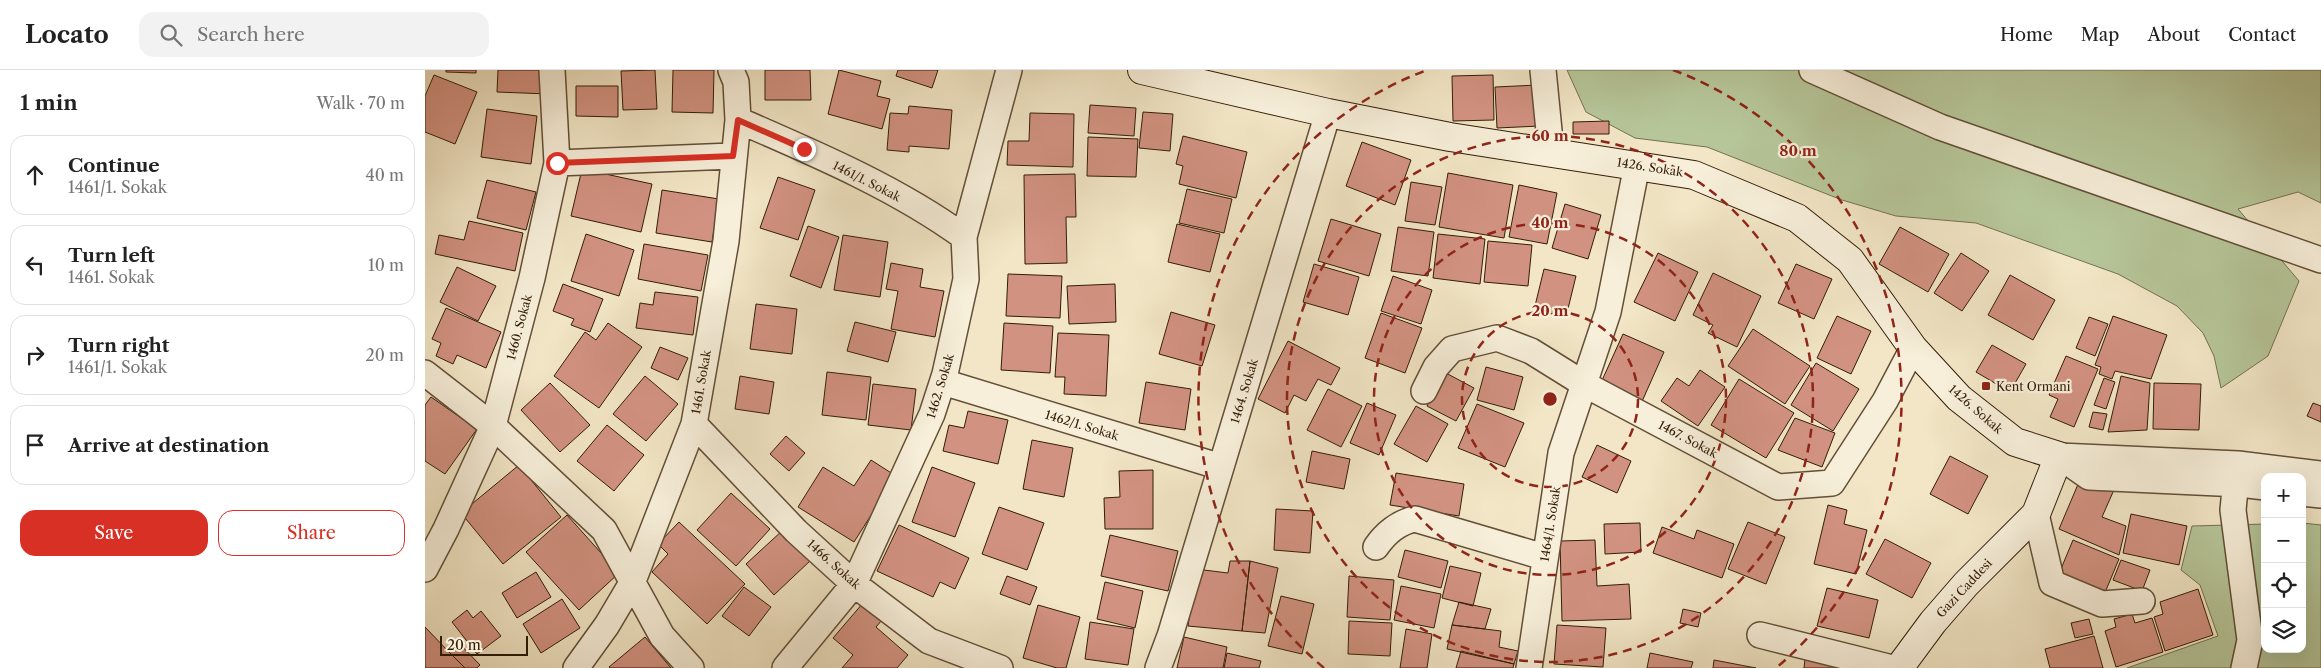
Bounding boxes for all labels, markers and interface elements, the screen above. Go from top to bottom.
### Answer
search box [139,12,489,57]
text: Locato [25,20,109,49]
icon: search [157,21,185,49]
text: Search here [197,23,305,46]
text: Home [2000,24,2053,46]
text: Map [2081,24,2119,46]
text: About [2147,24,2200,46]
text: Contact [2228,24,2296,46]
text: 1 min [20,90,78,115]
text: Walk · 70 m [317,93,405,113]
text: 60 m [1531,126,1569,145]
route end [793,138,816,161]
text: 80 m [1779,141,1817,160]
route start [546,152,569,175]
text: Continue [68,154,160,177]
street label: 1426. Sokak [1616,154,1685,180]
street label: 1461/1. Sokak [831,157,904,205]
icon: ahead [21,161,49,189]
text: 40 m [365,165,404,185]
text: 1461/1. Sokak [68,177,167,197]
text: 40 m [1531,213,1569,232]
text: Turn left [68,244,155,267]
icon: left [21,251,49,279]
text: 10 m [368,255,404,275]
text: 1461. Sokak [68,267,155,287]
street label: 1460. Sokak [503,292,535,361]
text: 20 m [1531,301,1569,320]
text: Turn right [68,334,169,357]
icon: right [21,341,49,369]
text: 20 m [365,345,404,365]
street label: 1461. Sokak [688,348,714,415]
street label: 1462. Sokak [923,351,957,420]
street label: 1464. Sokak [1227,356,1261,425]
text: 1461/1. Sokak [68,357,167,377]
place label: Kent Ormani [1996,379,2071,394]
marker: Kent Ormani [1980,380,1992,392]
street label: 1426. Sokak [1946,381,2007,437]
centre of rings [1541,390,1559,408]
street label: 1462/1. Sokak [1043,407,1122,444]
street label: 1467. Sokak [1656,417,1721,461]
icon: arrive [21,431,49,459]
text: Arrive at destination [68,434,269,457]
map controls [2261,473,2306,653]
button: + [2261,473,2306,518]
street label: 1464/1. Sokak [1537,484,1564,563]
button: Save [20,510,208,556]
button: Share [218,510,405,556]
button: − [2261,518,2306,563]
street label: 1466. Sokak [804,536,865,593]
street label: Gazi Caddesi [1933,555,1995,620]
button: locate [2261,563,2306,608]
button: layers [2261,608,2306,653]
scale bar [440,633,527,656]
text: 20 m [447,636,481,654]

